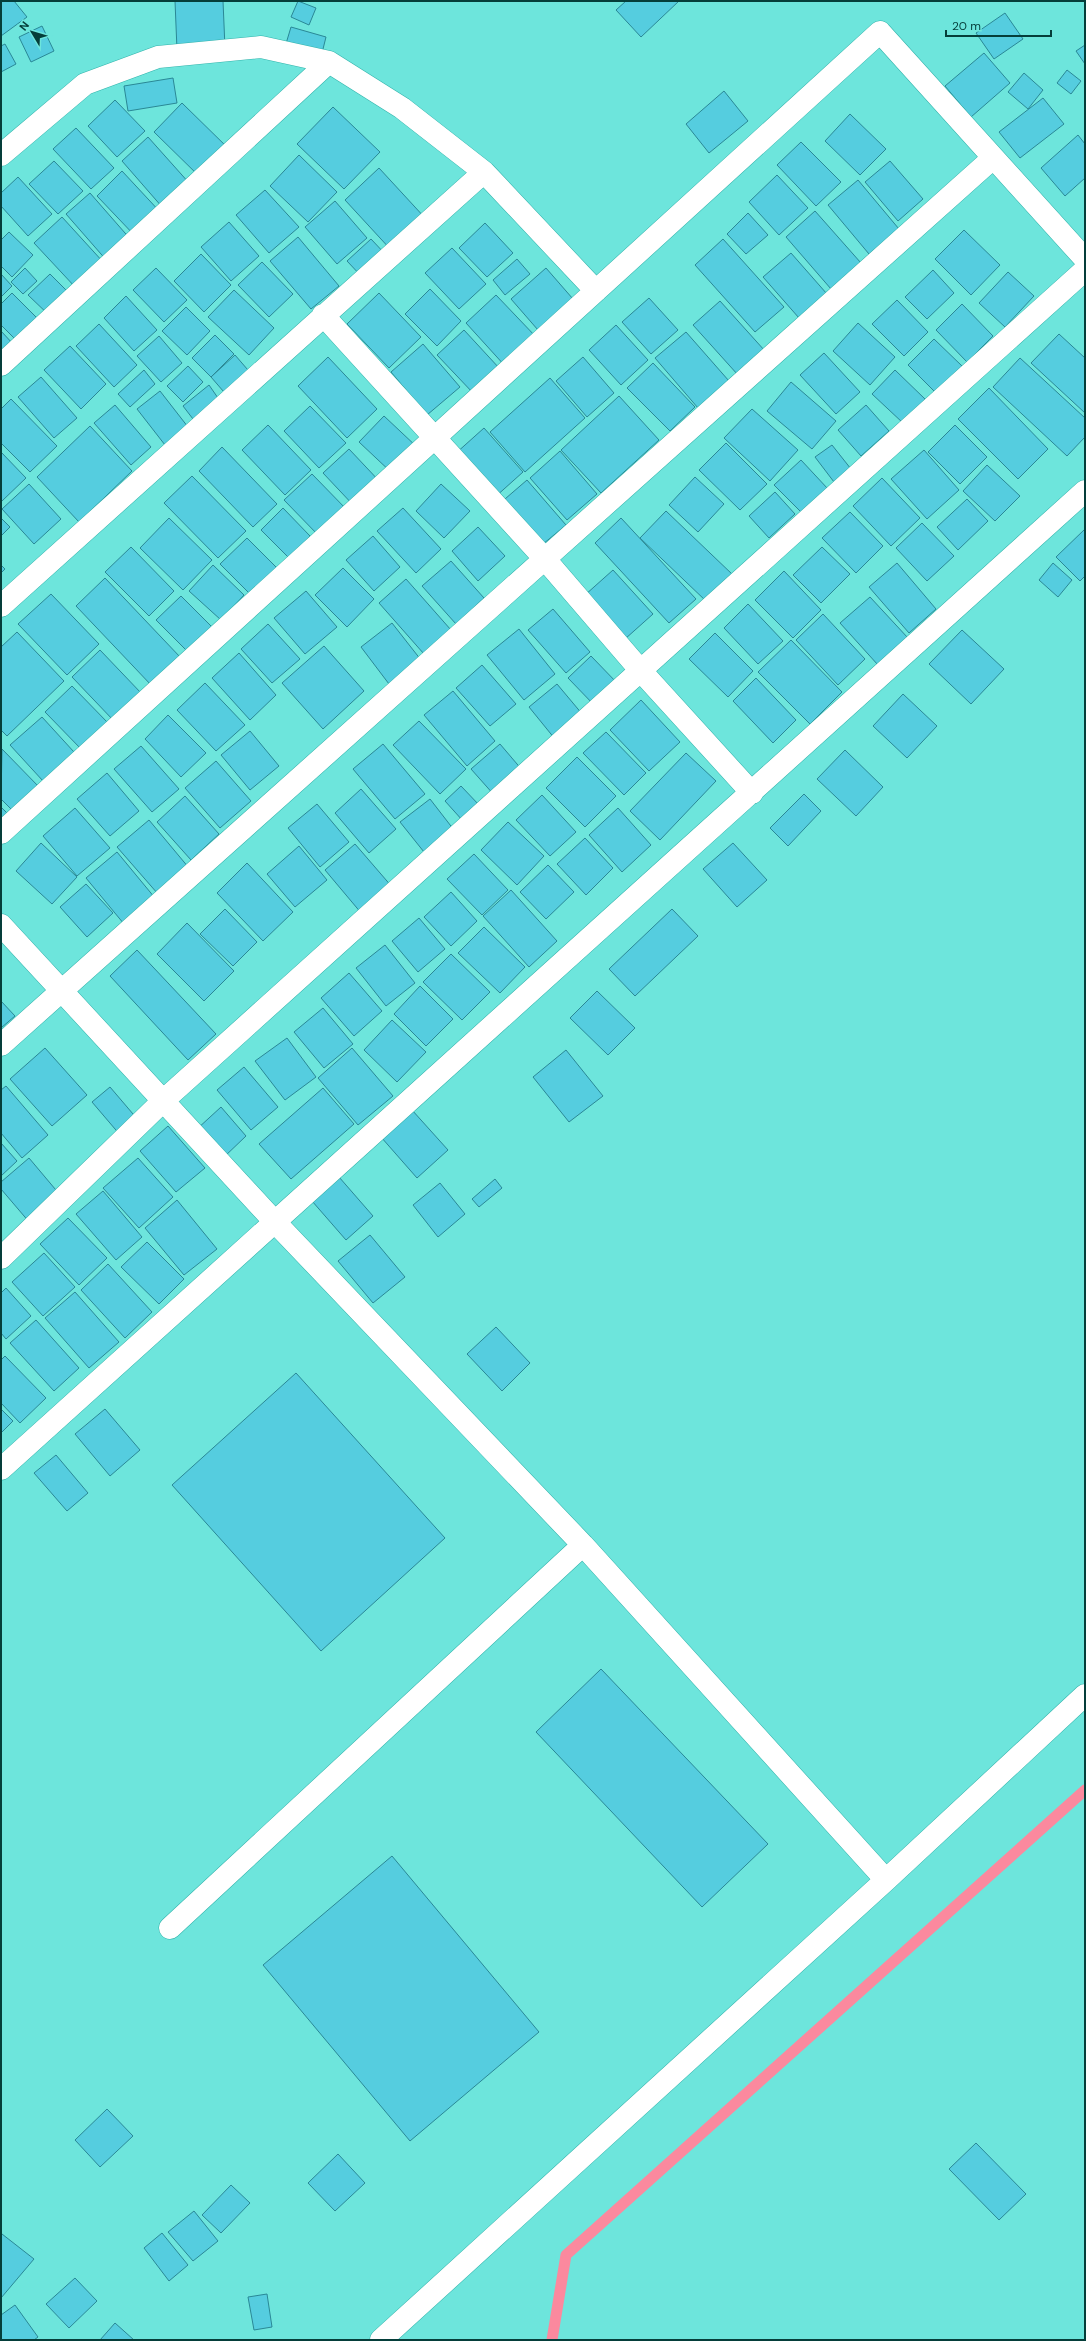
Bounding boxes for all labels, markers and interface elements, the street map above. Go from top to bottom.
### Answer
north arrow [12,12,52,52]
scale bar [946,12,1051,38]
text: N [16,18,32,33]
text: 20 m [952,18,981,34]

